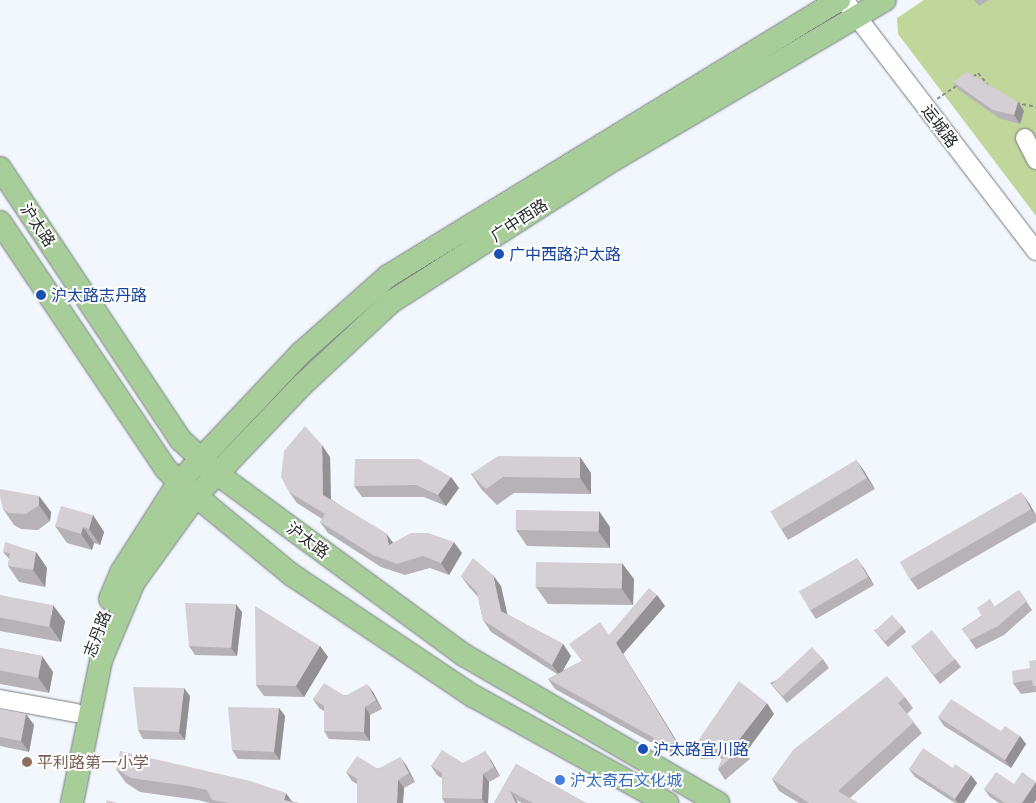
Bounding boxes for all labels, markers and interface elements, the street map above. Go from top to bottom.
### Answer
street label: 运城路 [918,101,962,151]
street label: 广中西路 [487,195,551,245]
street label: 沪太路 [17,200,59,250]
place label: 广中西路沪太路 [509,244,621,264]
marker: 广中西路沪太路 [493,248,505,260]
place label: 沪太路志丹路 [51,285,147,305]
marker: 沪太路志丹路 [35,289,47,301]
street label: 沪太路 [283,518,333,562]
street label: 志丹路 [79,608,115,660]
place label: 沪太路宜川路 [653,739,749,759]
marker: 沪太路宜川路 [637,743,649,755]
place label: 平利路第一小学 [37,752,149,772]
marker: 平利路第一小学 [21,756,33,768]
place label: 沪太奇石文化城 [570,770,682,790]
marker: 沪太奇石文化城 [554,774,566,786]

